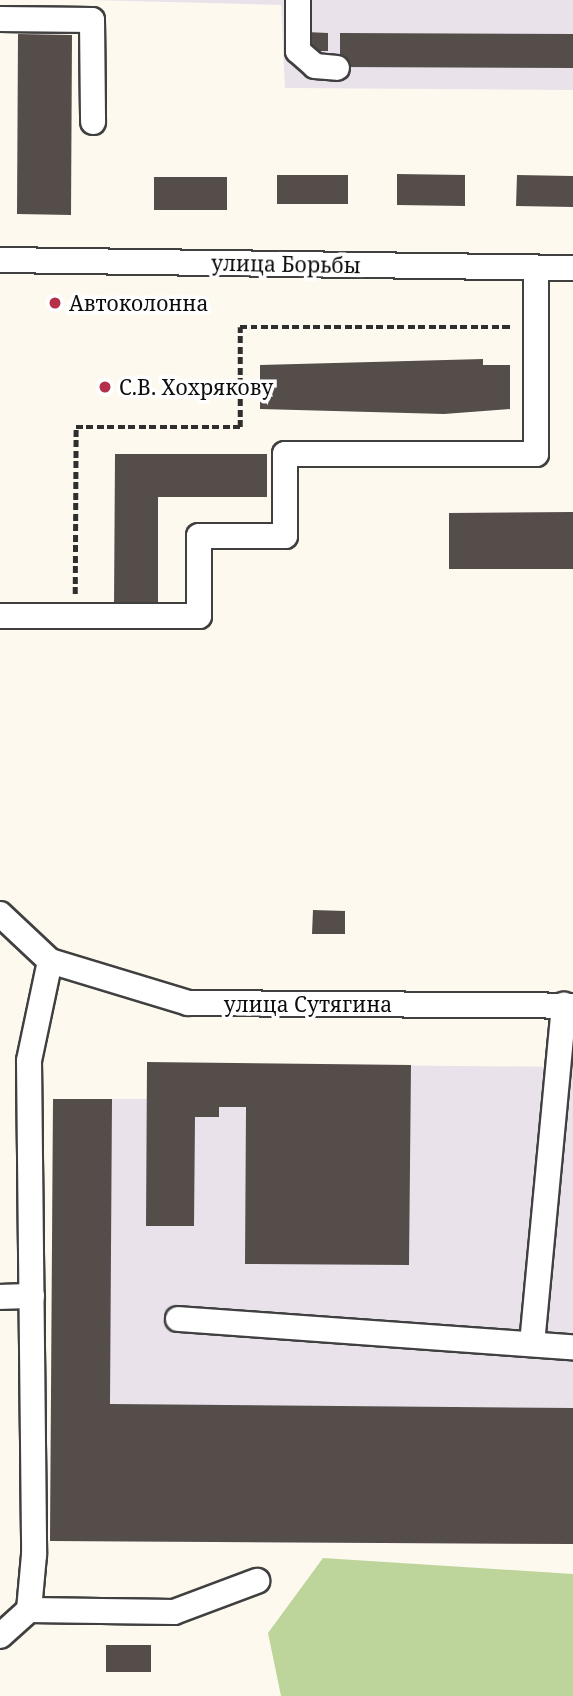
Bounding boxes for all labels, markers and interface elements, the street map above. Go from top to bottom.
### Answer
street label: улица Борьбы [211,250,361,278]
place label: Автоколонна [69,290,208,316]
marker: Автоколонна [47,295,63,311]
place label: С.В. Хохрякову [119,374,273,400]
marker: С.В. Хохрякову [97,379,113,395]
street label: улица Сутягина [224,991,392,1017]

